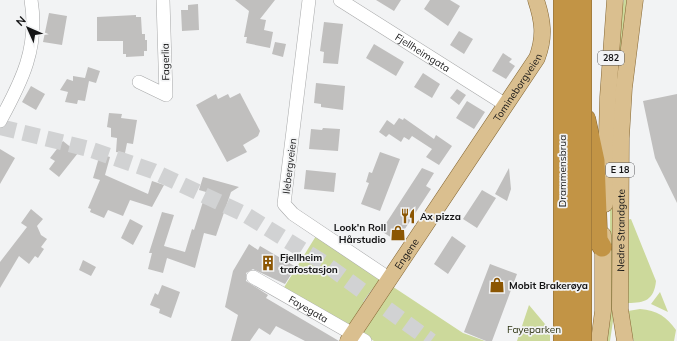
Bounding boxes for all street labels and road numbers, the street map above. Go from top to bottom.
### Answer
street label: Fjellheimgata [393,31,452,75]
street label: Fagerlia [159,43,172,81]
road number: 282 [598,51,624,65]
street label: Tomineborgveien [490,52,545,124]
street label: Drammensbrua [556,135,569,207]
street label: Ilebergveien [280,137,299,195]
road number: E 18 [606,163,634,177]
street label: Nedre Strandgate [614,189,628,272]
street label: Engene [392,236,422,272]
street label: Fayegata [286,293,330,326]

